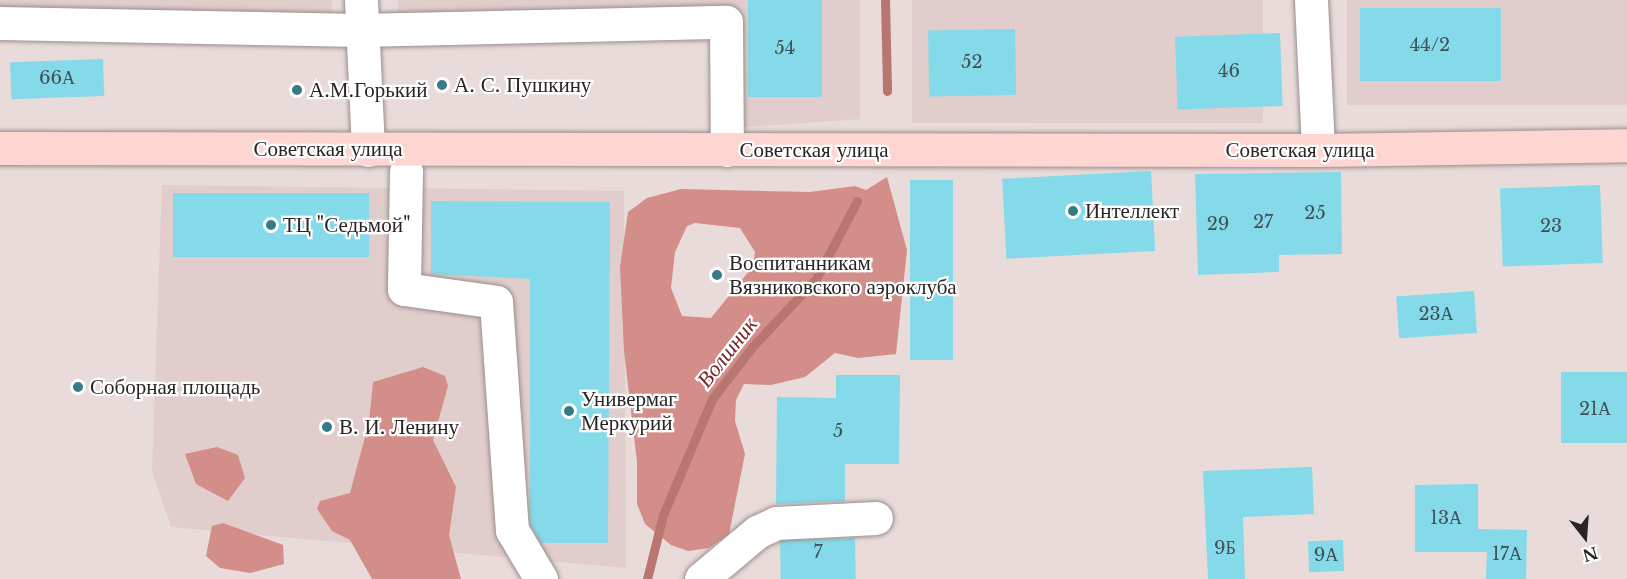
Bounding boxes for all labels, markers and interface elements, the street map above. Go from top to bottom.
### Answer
house number: 44/2 [1410,34,1450,56]
house number: 54 [775,37,795,59]
house number: 52 [961,51,983,73]
house number: 46 [1218,60,1240,82]
house number: 66А [39,67,75,89]
place label: А. С. Пушкину [454,72,591,98]
place label: А.М.Горький [309,77,428,103]
marker: А. С. Пушкину [435,78,449,92]
marker: А.М.Горький [290,83,304,97]
street label: Советская улица [253,136,403,162]
street label: Советская улица [739,137,889,163]
street label: Советская улица [1225,137,1375,163]
place label: Интеллект [1085,198,1179,224]
house number: 25 [1304,202,1326,224]
marker: Интеллект [1066,204,1080,218]
house number: 27 [1253,211,1273,233]
place label: ТЦ "Седьмой" [283,212,411,238]
house number: 29 [1207,213,1229,235]
house number: 23 [1540,215,1562,237]
marker: ТЦ "Седьмой" [264,218,278,232]
place label: Воспитанникам Вязниковского аэроклуба [729,250,957,300]
marker: Воспитанникам Вязниковского аэроклуба [710,268,724,282]
house number: 23А [1418,303,1454,325]
water label: Волшник [691,311,763,393]
place label: Соборная площадь [90,374,260,400]
marker: Соборная площадь [71,380,85,394]
place label: Универмаг Меркурий [581,386,677,436]
house number: 21А [1579,398,1611,420]
marker: Универмаг Меркурий [562,404,576,418]
place label: В. И. Ленину [339,414,459,440]
marker: В. И. Ленину [320,420,334,434]
house number: 5 [833,420,843,442]
house number: 13А [1430,507,1462,529]
north arrow [1555,507,1615,567]
house number: 9Б [1214,537,1236,559]
house number: 7 [813,541,823,563]
text: N [1580,542,1600,566]
house number: 17А [1492,543,1522,565]
house number: 9А [1314,544,1338,566]

